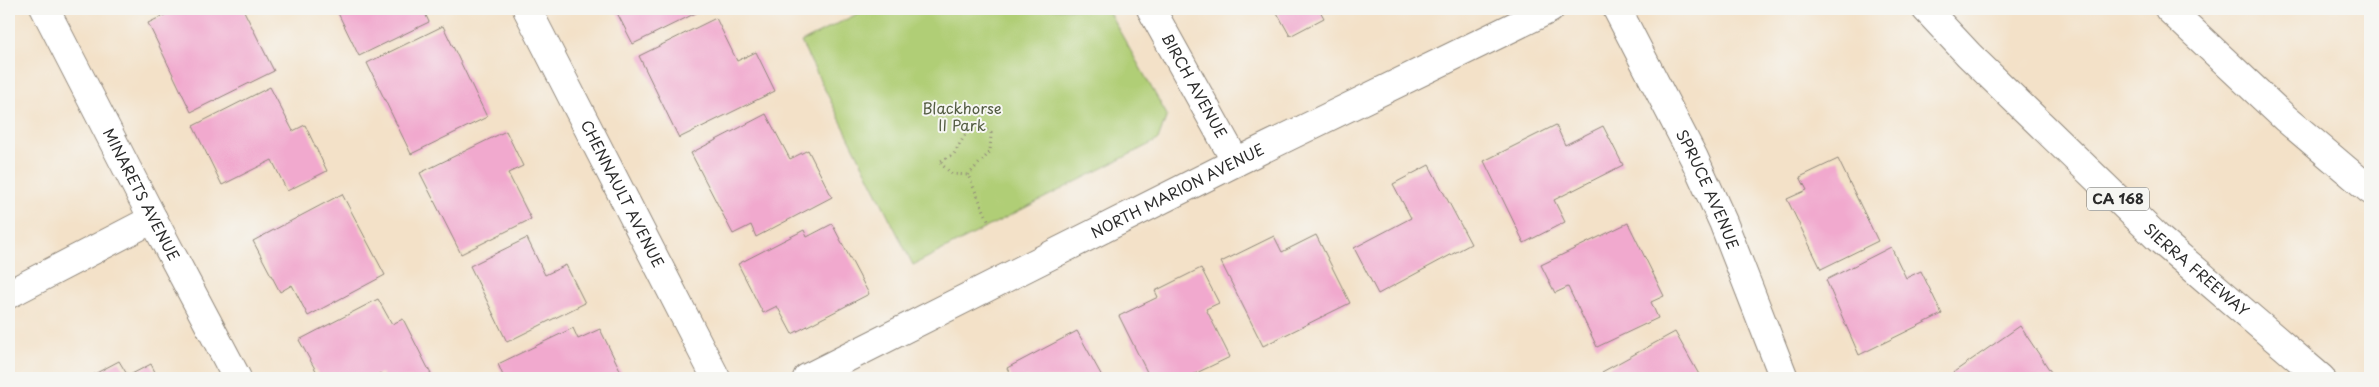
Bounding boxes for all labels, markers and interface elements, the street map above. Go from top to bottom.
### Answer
street label: BIRCH AVENUE [1157,29,1233,142]
park label: Blackhorse II Park [922,96,1002,136]
street label: CHENNAULT AVENUE [576,116,671,271]
street label: MINARETS AVENUE [98,124,186,264]
street label: SPRUCE AVENUE [1671,125,1746,252]
street label: NORTH MARION AVENUE [1086,137,1268,243]
road number: CA 168 [2087,188,2149,210]
street label: SIERRA FREEWAY [2139,217,2255,322]

